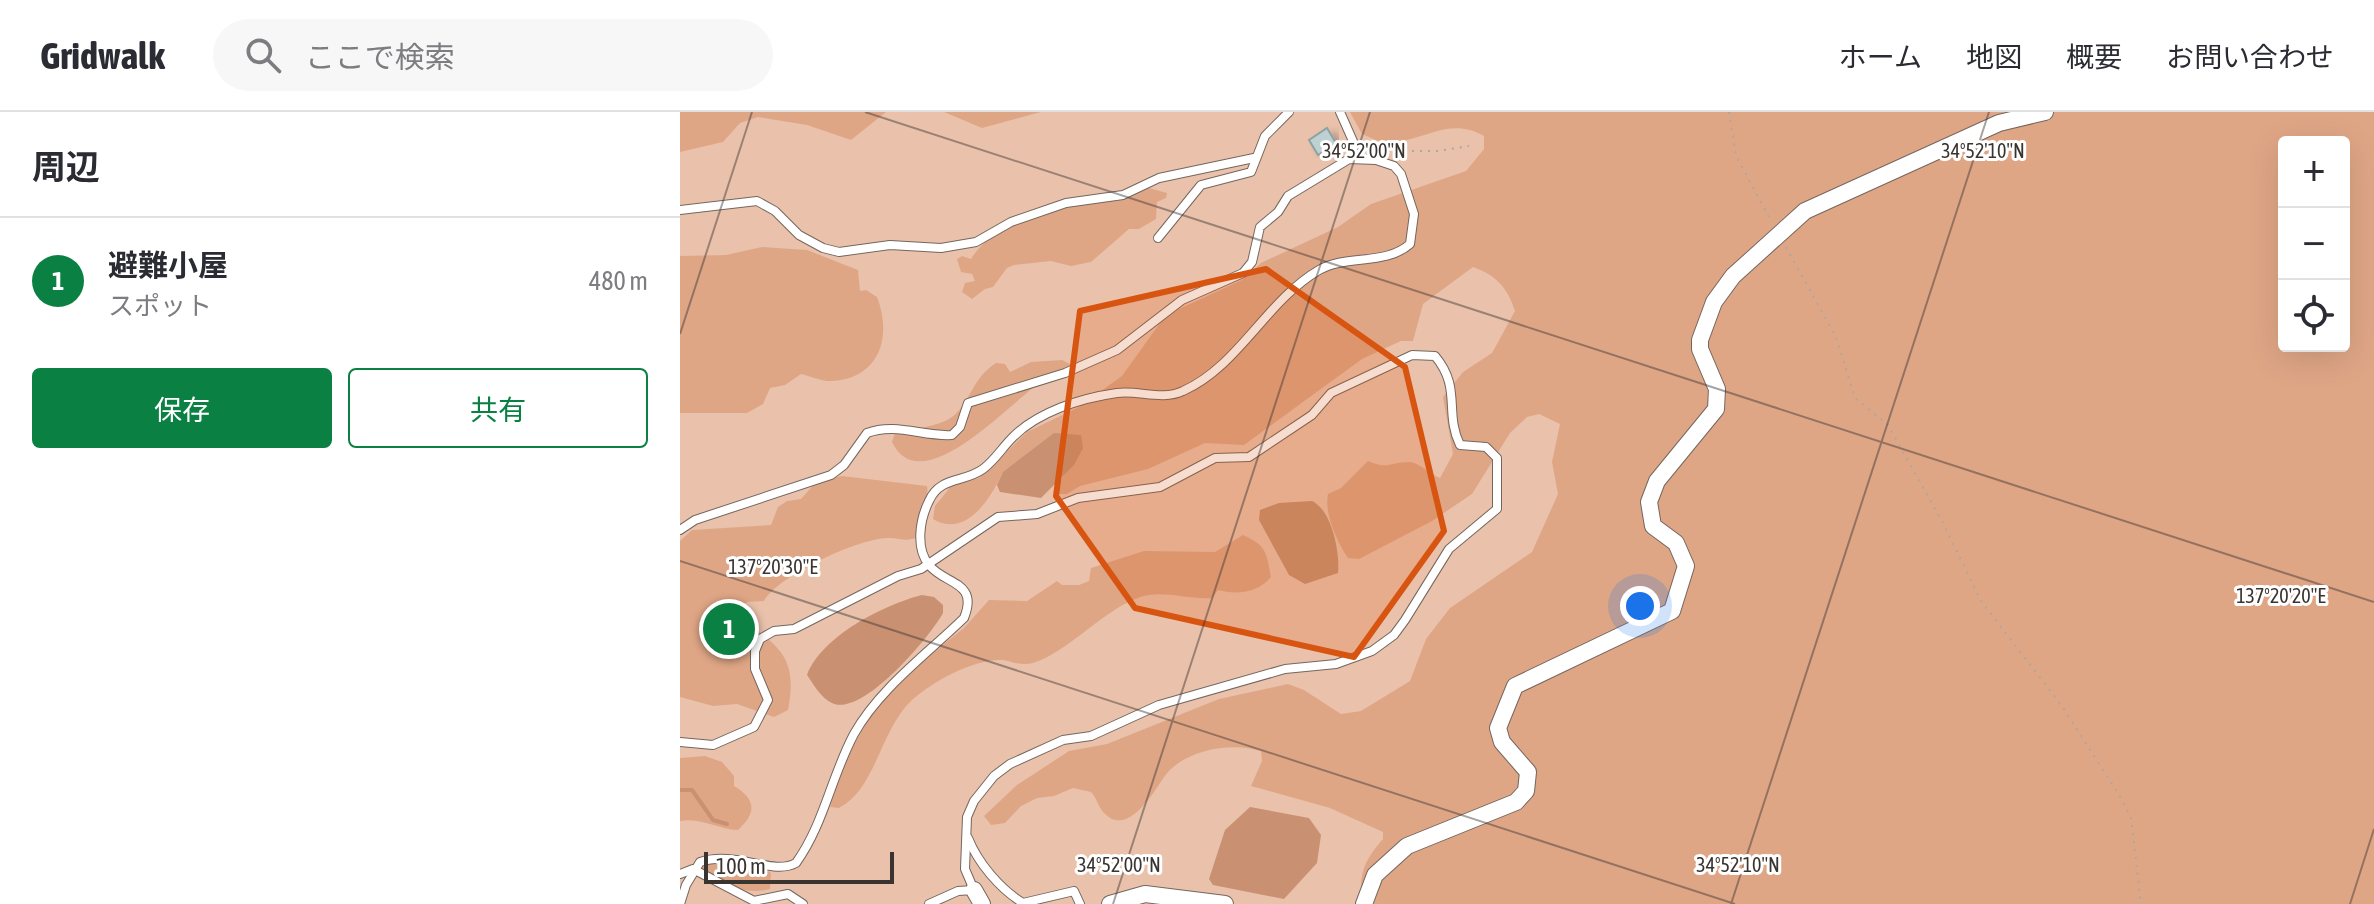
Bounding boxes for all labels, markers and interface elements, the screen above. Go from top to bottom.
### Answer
search box [213,19,773,91]
icon: search [241,33,285,77]
text: Gridwalk [40,34,165,77]
text: ここで検索 [305,40,455,74]
text: ホーム [1839,41,1922,73]
text: 地図 [1966,41,2022,73]
text: 概要 [2066,41,2122,73]
text: お問い合わせ [2166,41,2334,73]
map controls [2278,136,2350,352]
button: + [2278,136,2350,208]
text: 34°52'00"N [1322,139,1406,162]
text: 34°52'10"N [1941,139,2025,162]
text: 周辺 [32,147,100,186]
button: − [2278,208,2350,280]
text: 避難小屋 [108,248,228,282]
text: 1 [52,266,64,296]
text: 480 m [589,266,648,296]
button: locate [2278,280,2350,352]
text: スポット [108,291,212,321]
button: 保存 [32,368,332,448]
button: 共有 [348,368,648,448]
text: 137°20'30"E [728,555,818,578]
text: 137°20'20"E [2236,584,2326,607]
your location [1620,586,1660,626]
pin: 1 [703,599,755,659]
scale bar [704,848,894,884]
text: 100 m [716,853,766,879]
text: 34°52'00"N [1077,853,1161,876]
text: 34°52'10"N [1696,853,1780,876]

